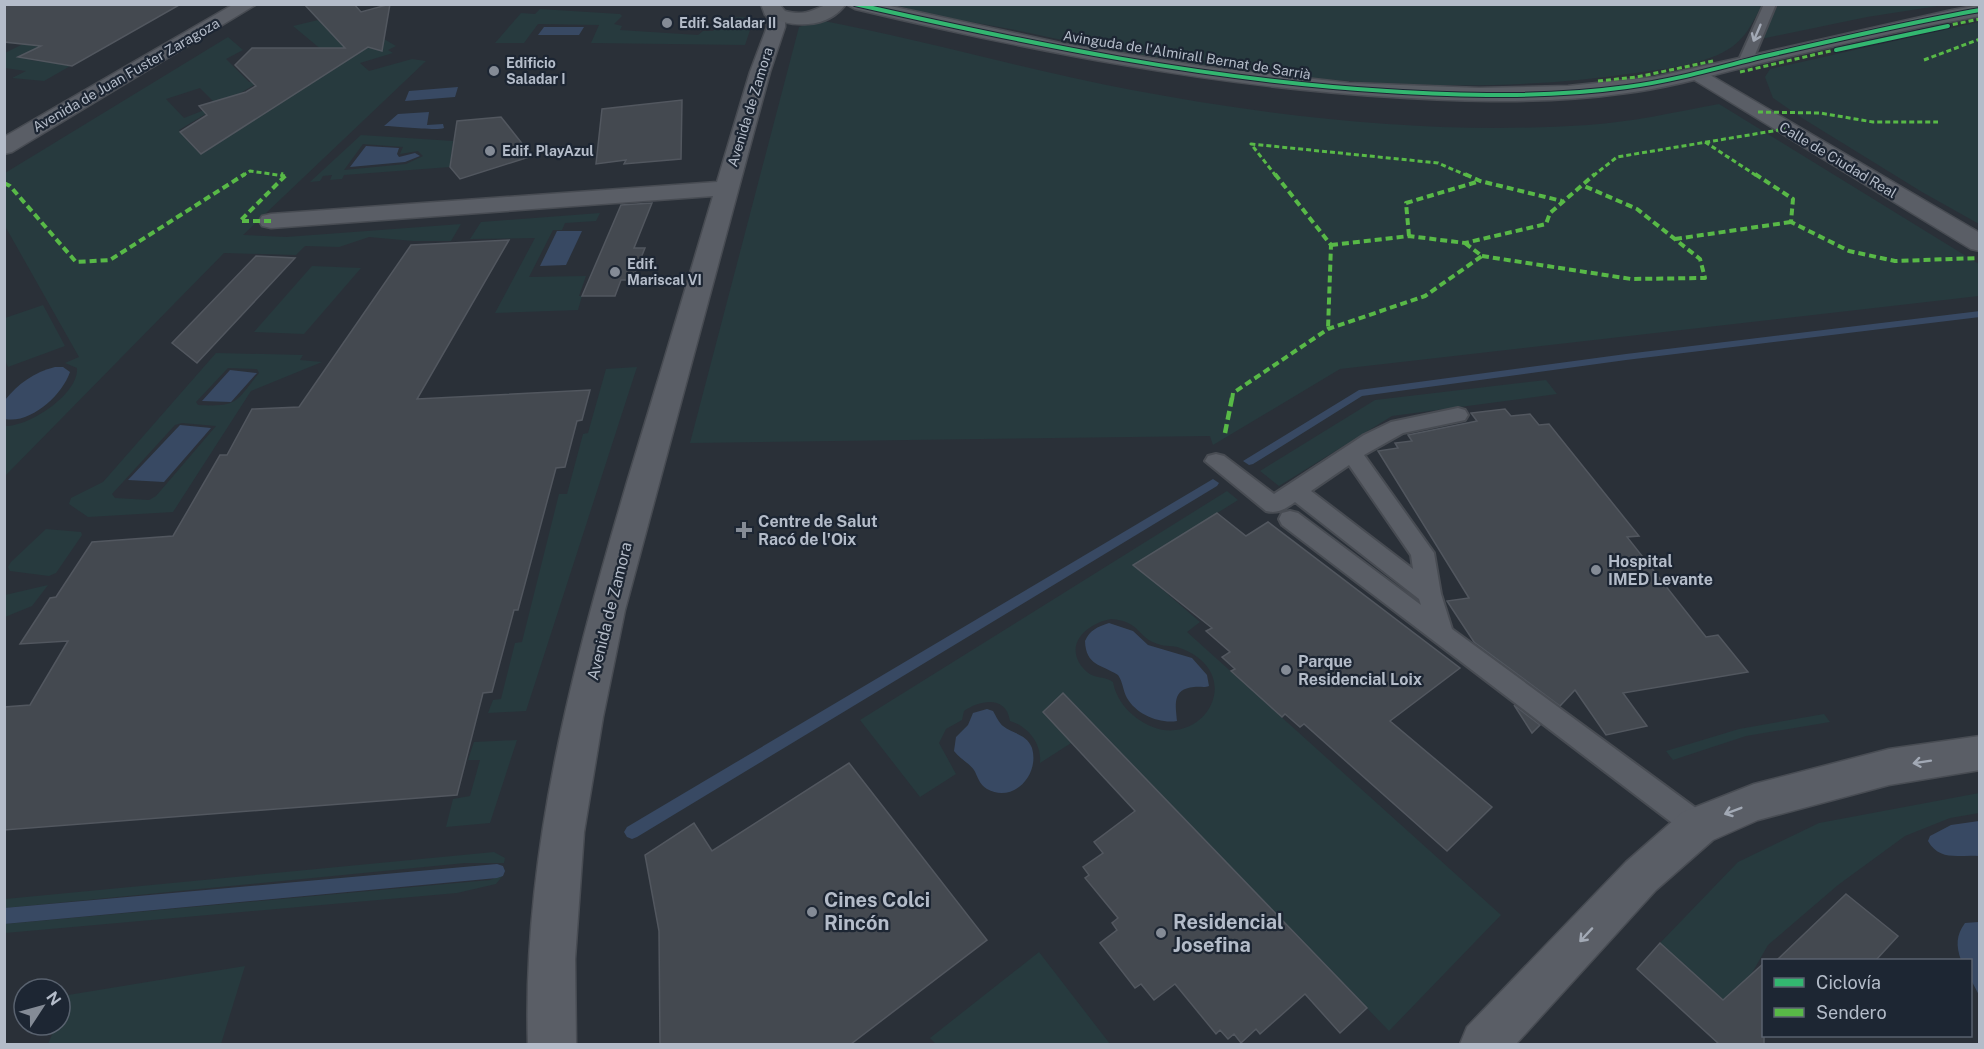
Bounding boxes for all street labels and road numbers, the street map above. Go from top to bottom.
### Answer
street label: Avenida de Juan Fuster Zaragoza [30,15,222,135]
street label: Avinguda de l'Almirall Bernat de Sarrià [1062,27,1312,83]
street label: Avenida de Zamora [724,45,776,169]
street label: Calle de Ciudad Real [1776,119,1900,201]
street label: Avenida de Zamora [583,540,636,682]

